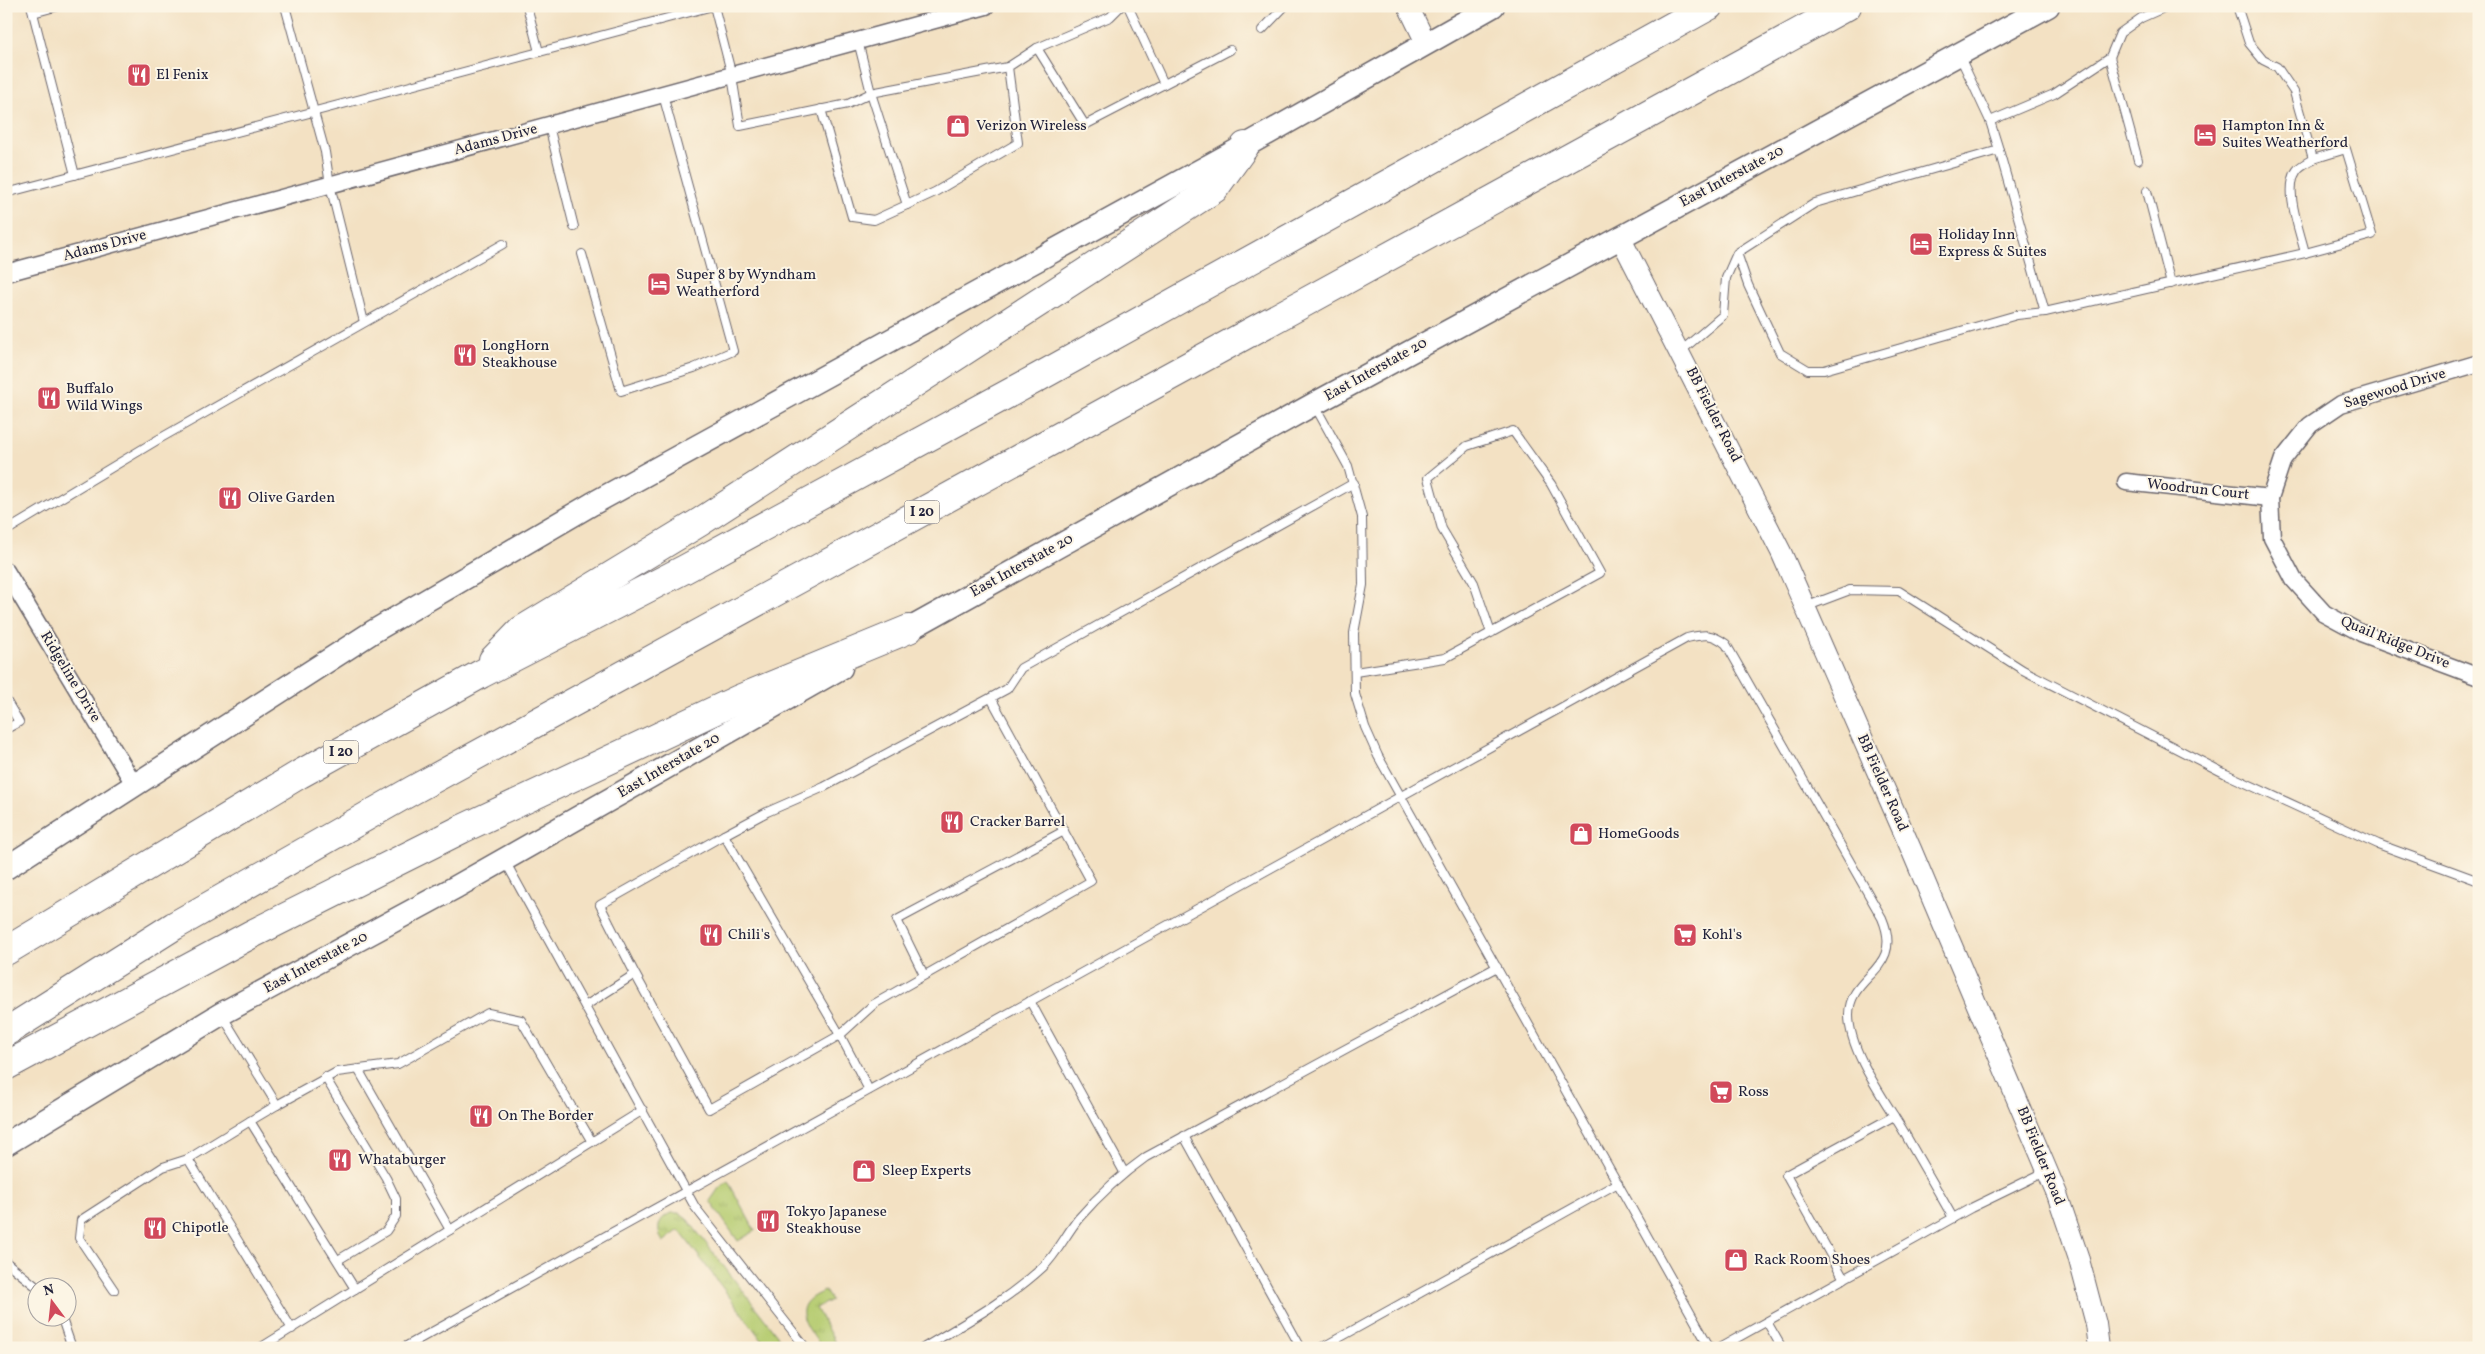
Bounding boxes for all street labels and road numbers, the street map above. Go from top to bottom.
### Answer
street label: Adams Drive [452,119,540,161]
street label: East Interstate 20 [1676,141,1788,213]
street label: Adams Drive [61,225,149,267]
street label: East Interstate 20 [1321,333,1431,407]
street label: Sagewood Drive [2341,363,2449,415]
street label: BB Fielder Road [1680,364,1746,466]
street label: Woodrun Court [2146,474,2250,506]
road number: I 20 [904,501,940,524]
street label: East Interstate 20 [967,529,1077,603]
street label: Quail Ridge Drive [2337,611,2453,675]
street label: Ridgeline Drive [35,628,105,726]
street label: East Interstate 20 [614,728,724,804]
street label: BB Fielder Road [1851,731,1913,835]
road number: I 20 [324,740,358,764]
street label: East Interstate 20 [260,927,372,999]
street label: BB Fielder Road [2011,1104,2069,1208]

